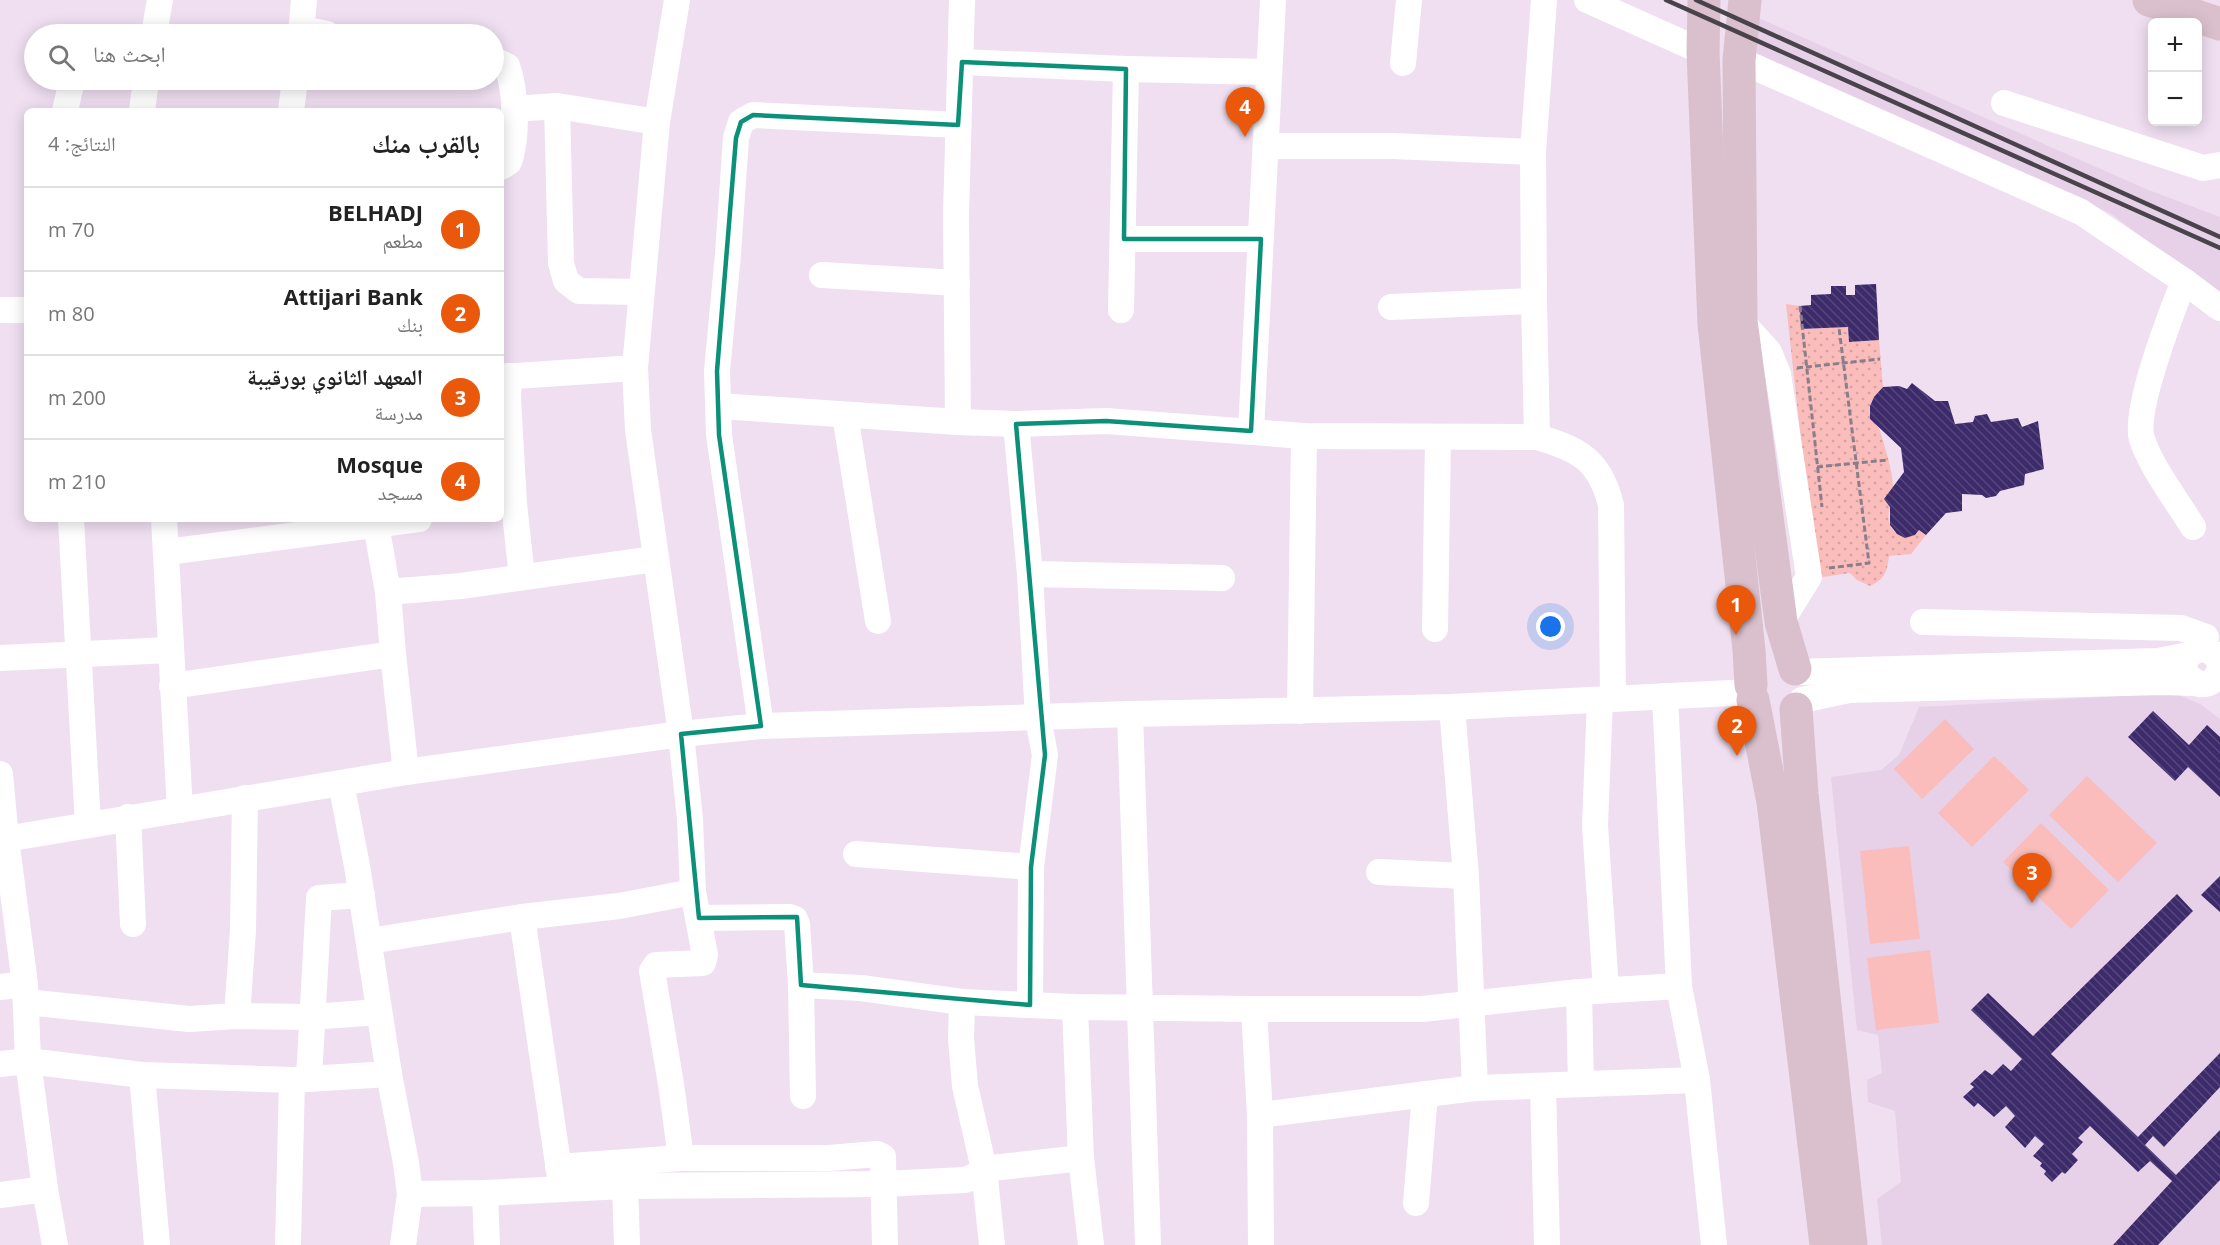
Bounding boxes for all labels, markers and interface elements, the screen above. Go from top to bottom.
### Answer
map controls [2148,18,2202,126]
button: + [2148,18,2202,72]
search box [24,24,504,90]
text: ابحث هنا [93,38,166,68]
icon: search [45,41,78,74]
button: − [2148,72,2202,126]
pin: 4 [1226,88,1264,137]
text: بالقرب منك [372,125,480,161]
text: النتائج: 4 [48,130,116,157]
text: BELHADJ [328,197,423,227]
text: 70 m [48,216,95,243]
text: 1 [455,216,466,243]
text: مطعم [382,227,423,254]
text: Attijari Bank [283,281,423,311]
text: 80 m [48,300,95,327]
text: 2 [455,300,466,327]
text: بنك [397,311,423,338]
text: المعهد الثانوي بورقيبة [247,361,423,391]
text: 200 m [48,384,106,411]
text: 3 [455,384,466,411]
text: مدرسة [374,399,423,426]
text: Mosque [336,449,423,479]
text: 210 m [48,468,106,495]
text: 4 [455,468,466,495]
text: مسجد [378,479,423,506]
pin: 1 [1716,586,1756,635]
your location [1536,612,1565,641]
pin: 2 [1718,706,1756,756]
pin: 3 [2012,854,2052,903]

